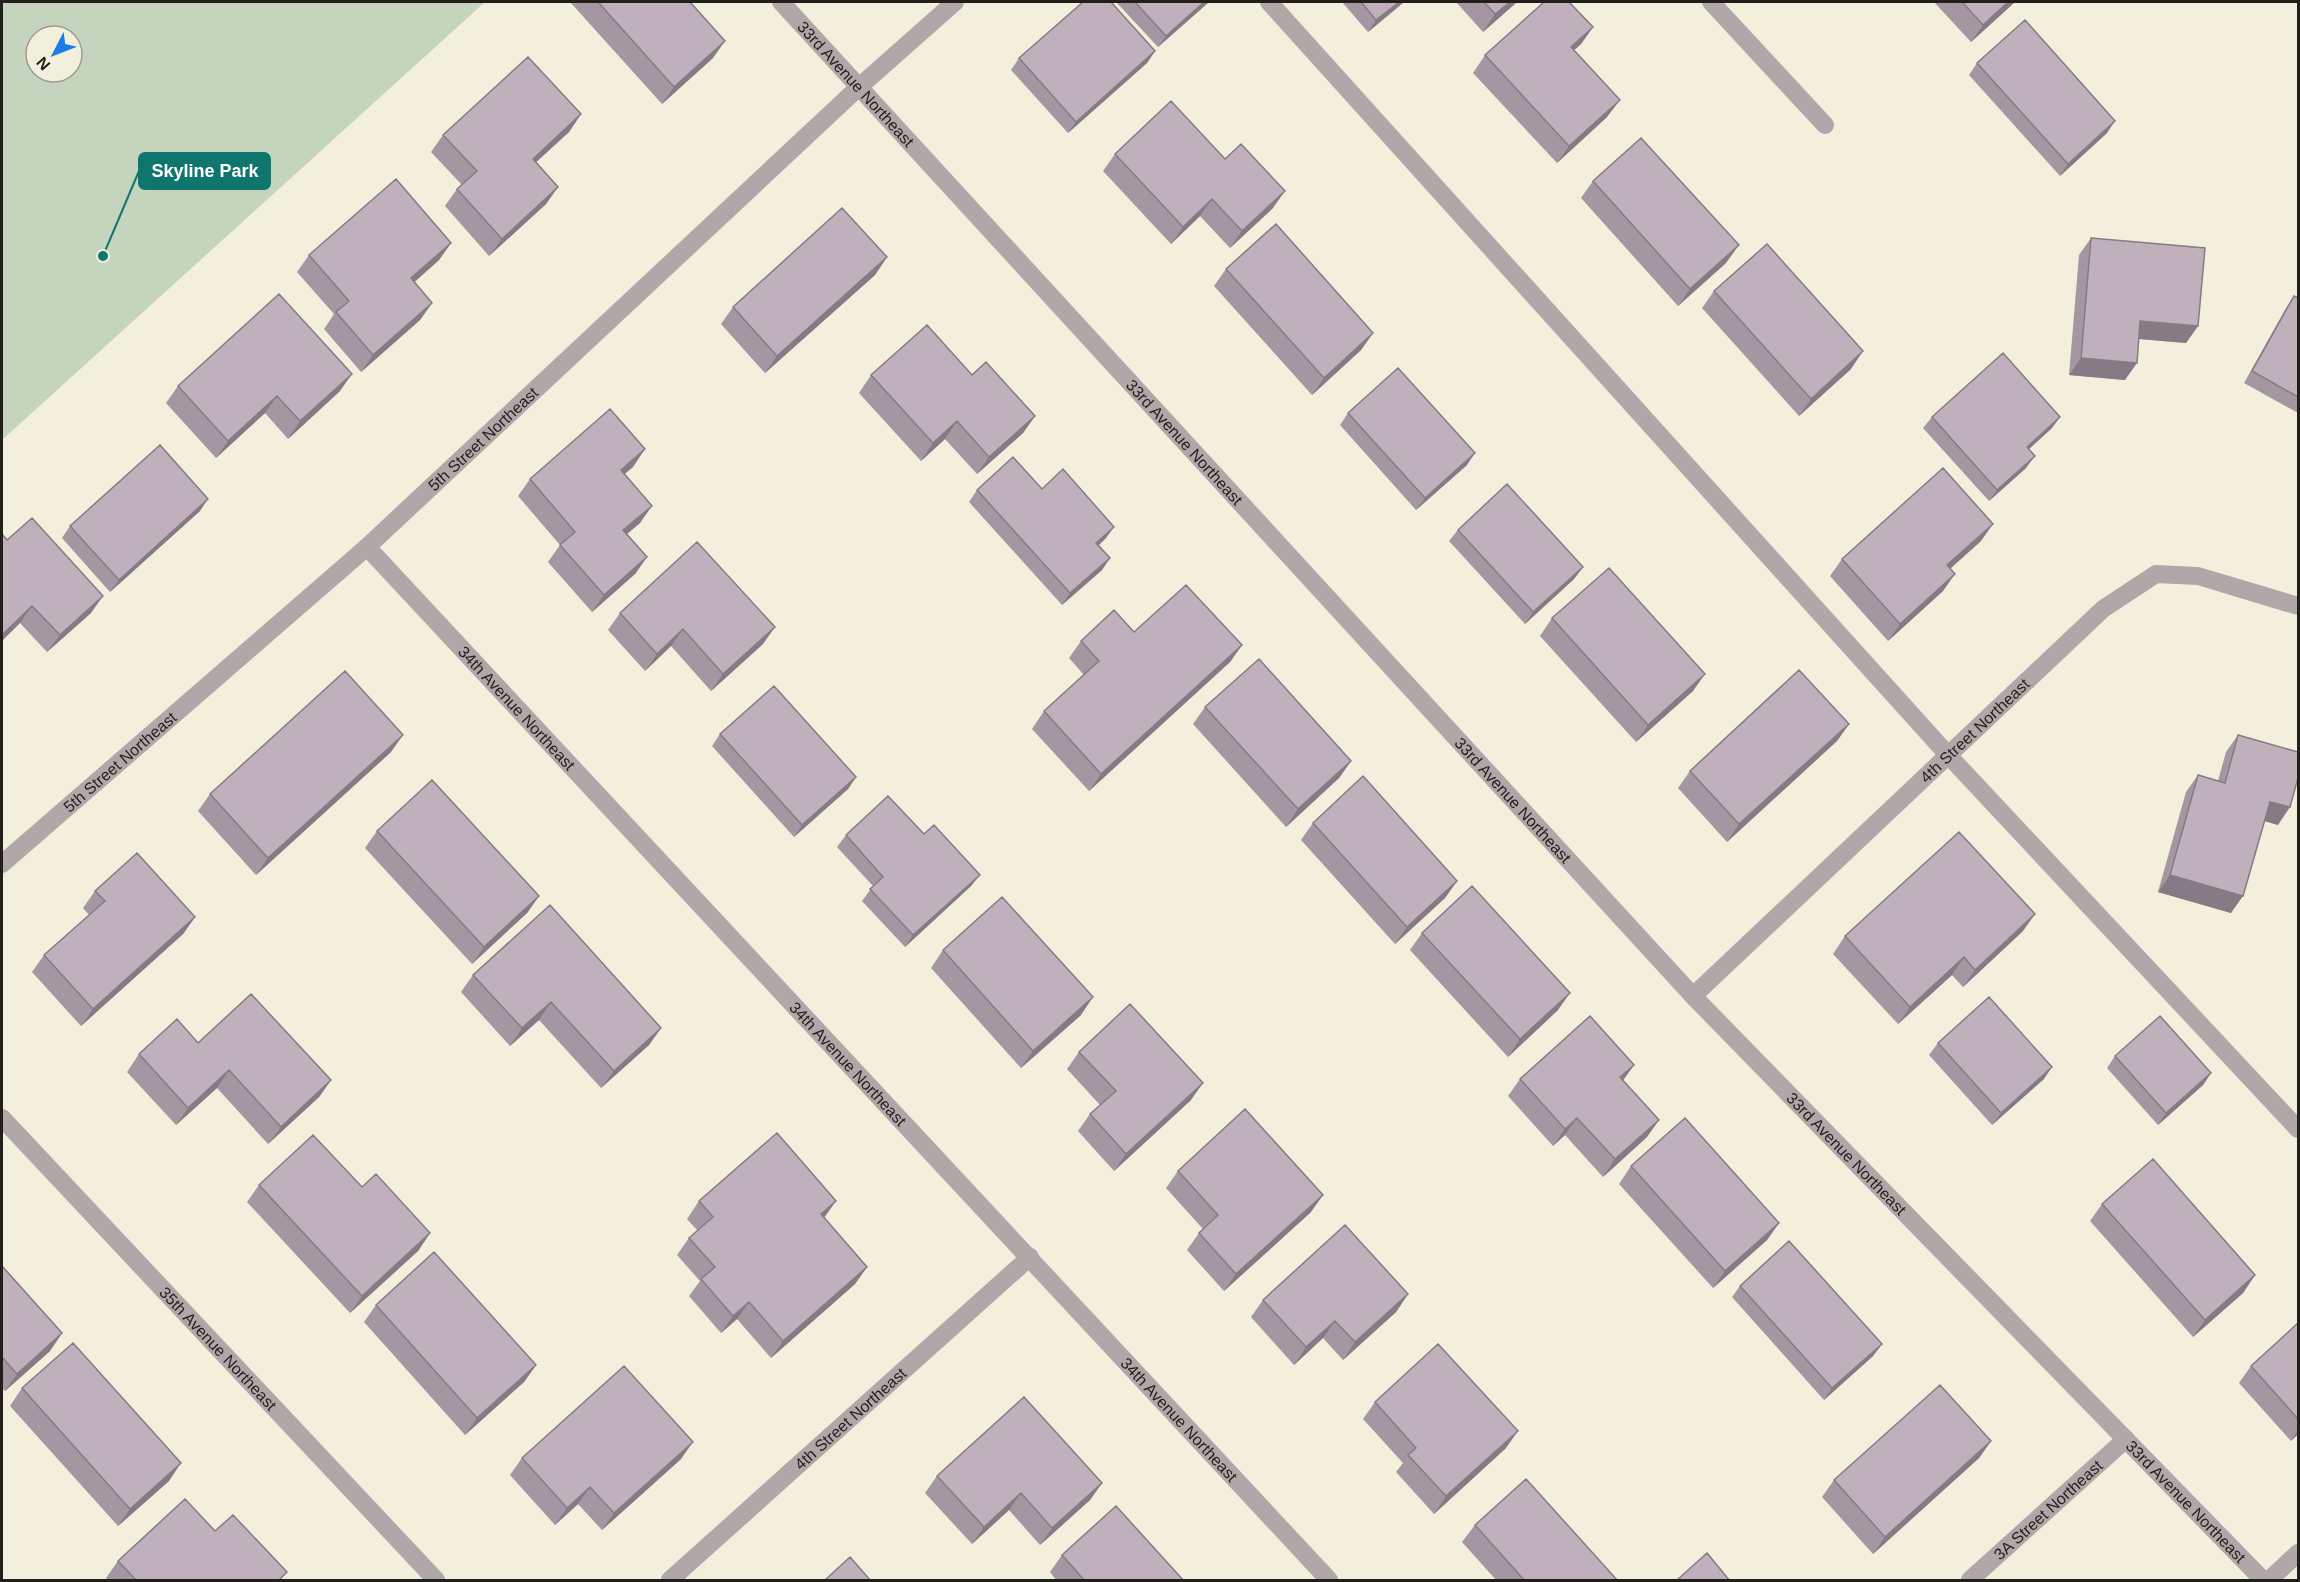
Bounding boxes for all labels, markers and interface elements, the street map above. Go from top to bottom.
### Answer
street label: 33rd Avenue Northeast [794,18,918,151]
north arrow [24,24,84,84]
text: N [33,54,53,74]
callout: Skyline Park [139,153,270,189]
text: Skyline Park [151,161,260,181]
street label: 33rd Avenue Northeast [1123,376,1246,509]
street label: 5th Street Northeast [425,384,542,494]
street label: 34th Avenue Northeast [455,643,579,774]
street label: 4th Street Northeast [1917,675,2033,786]
street label: 5th Street Northeast [60,708,180,815]
street label: 33rd Avenue Northeast [1451,734,1575,867]
street label: 34th Avenue Northeast [786,999,910,1130]
street label: 33rd Avenue Northeast [1783,1089,1910,1219]
street label: 35th Avenue Northeast [156,1284,280,1414]
street label: 34th Avenue Northeast [1117,1354,1241,1485]
street label: 4th Street Northeast [791,1364,910,1473]
street label: 33rd Avenue Northeast [2123,1437,2249,1566]
street label: 3A Street Northeast [1991,1456,2106,1563]

